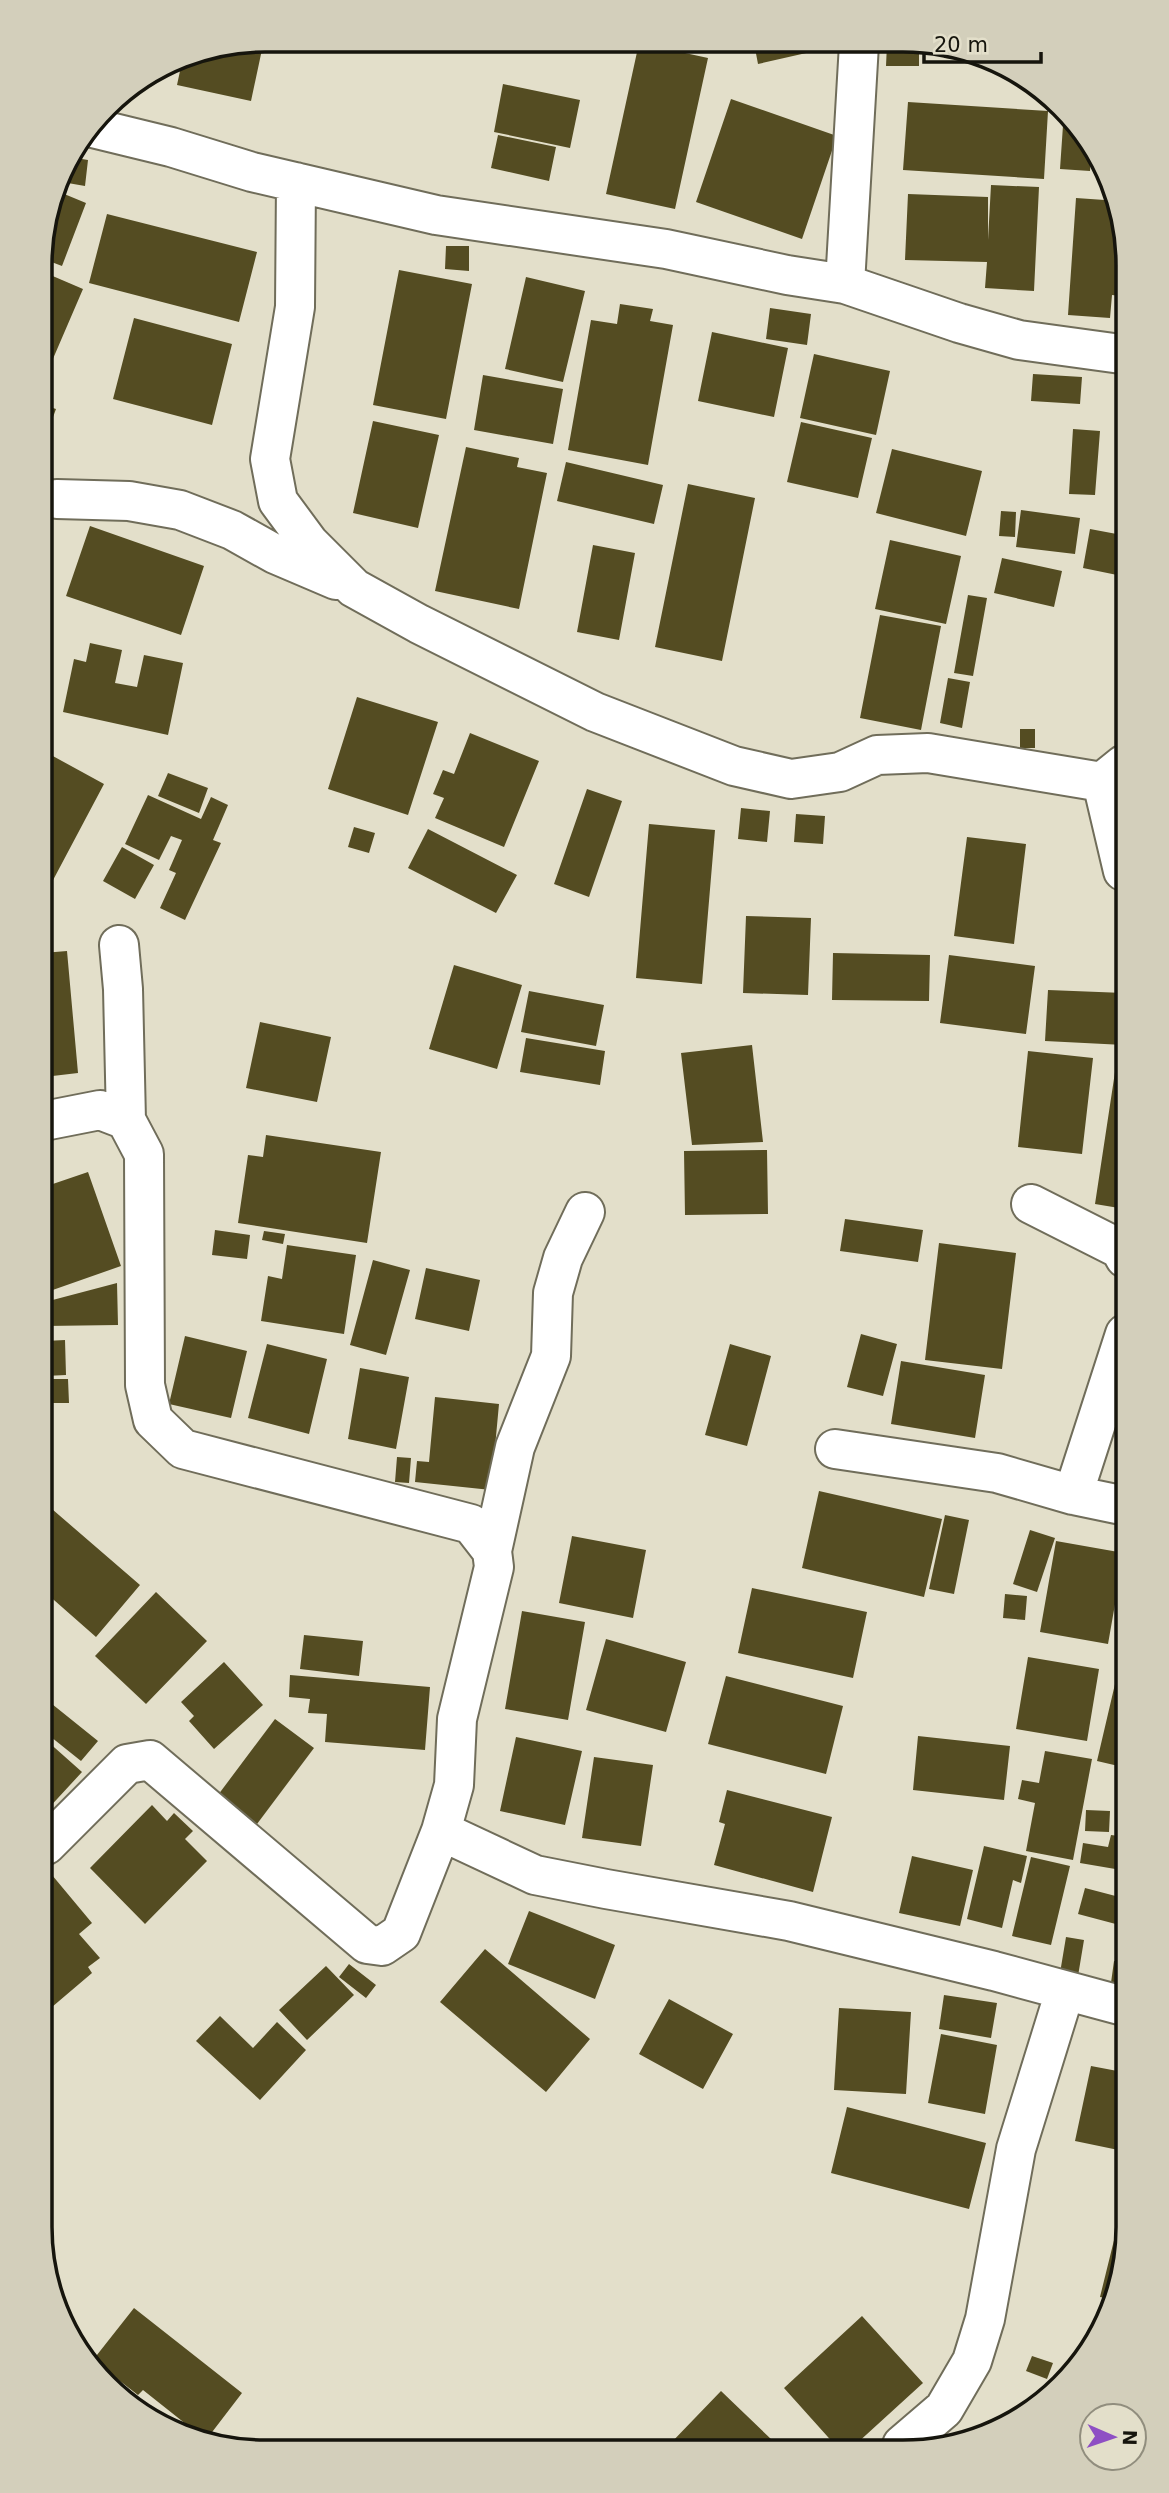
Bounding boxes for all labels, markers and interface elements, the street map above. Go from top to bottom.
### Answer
scale bar [924,21,1041,65]
text: 20 m [934,33,988,57]
north arrow [1078,2402,1148,2472]
text: N [1119,2429,1141,2446]

